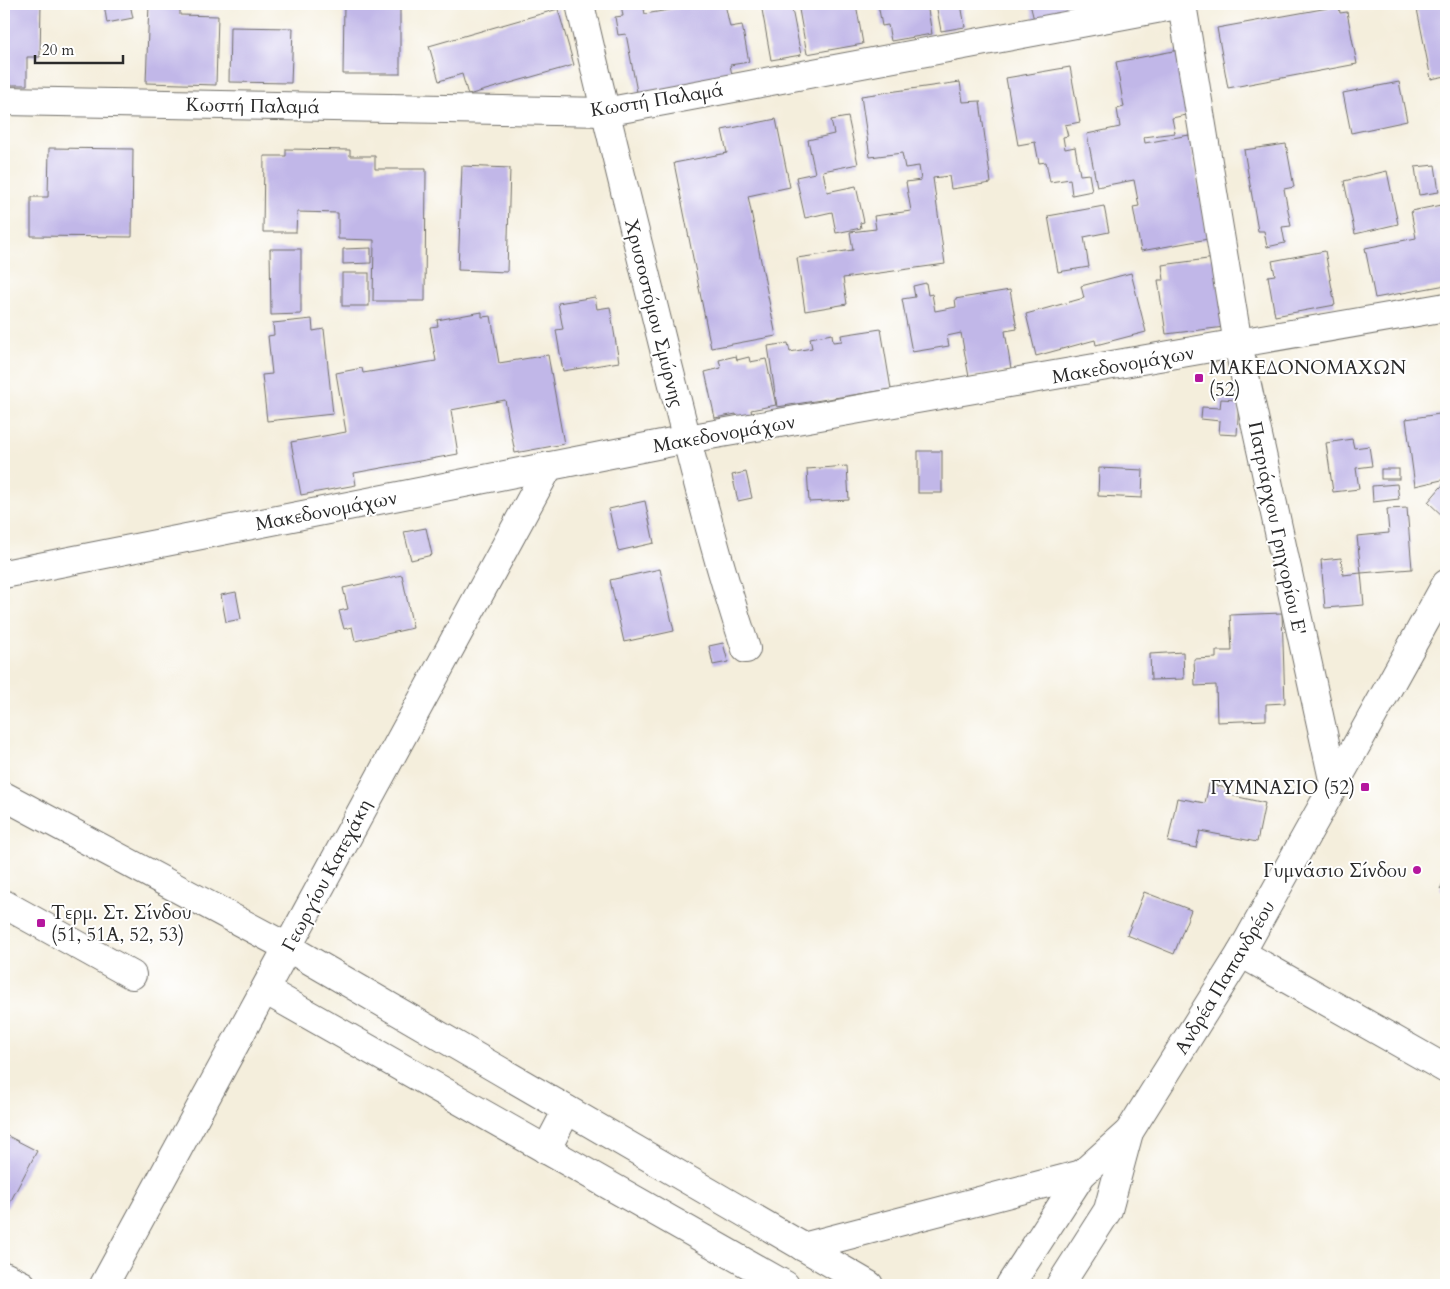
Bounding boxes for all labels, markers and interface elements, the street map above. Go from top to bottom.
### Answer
scale bar [35,32,122,64]
text: 20 m [42,40,74,60]
street label: Κωστή Παλαμά [589,77,726,123]
street label: Κωστή Παλαμά [185,92,321,120]
street label: Χρυσοστόμου Σμύρνης [618,216,690,410]
street label: Μακεδονομάχων [1050,340,1196,390]
place label: ΜΑΚΕΔΟΝΟΜΑΧΩΝ (52) [1209,355,1406,403]
marker: ΜΑΚΕΔΟΝΟΜΑΧΩΝ (52) [1193,372,1205,384]
street label: Μακεδονομάχων [651,409,797,459]
street label: Πατριάρχου Γρηγορίου Ε' [1242,419,1312,637]
street label: Μακεδονομάχων [253,484,399,537]
place label: ΓΥΜΝΑΣΙΟ (52) [1210,775,1355,801]
marker: ΓΥΜΝΑΣΙΟ (52) [1359,781,1371,793]
street label: Γεωργίου Κατεχάκη [276,795,378,956]
place label: Γυμνάσιο Σίνδου [1263,858,1407,884]
marker: Γυμνάσιο Σίνδου [1411,864,1423,876]
street label: Ανδρέα Παπανδρέου [1169,896,1281,1059]
place label: Τερμ. Στ. Σίνδου (51, 51Α, 52, 53) [51,900,192,948]
marker: Τερμ. Στ. Σίνδου (51, 51Α, 52, 53) [35,917,47,929]

